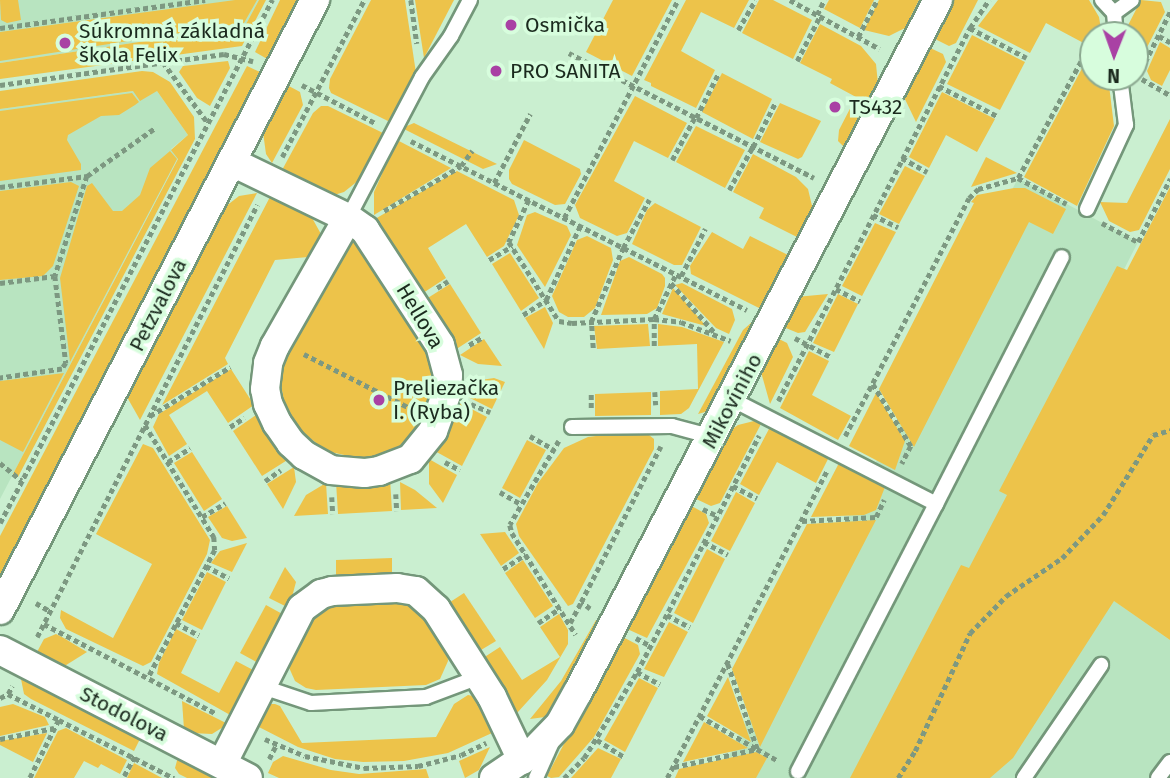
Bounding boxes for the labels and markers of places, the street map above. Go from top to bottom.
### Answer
place label: Osmička [525,12,605,38]
marker: Osmička [503,17,519,33]
place label: Súkromná základná škola Felix [79,18,265,68]
marker: Súkromná základná škola Felix [57,35,73,51]
place label: PRO SANITA [510,58,621,84]
marker: PRO SANITA [488,63,504,79]
place label: TS432 [849,94,902,120]
marker: TS432 [827,99,843,115]
place label: Preliezačka I. (Ryba) [393,375,499,425]
marker: Preliezačka I. (Ryba) [371,392,387,408]

